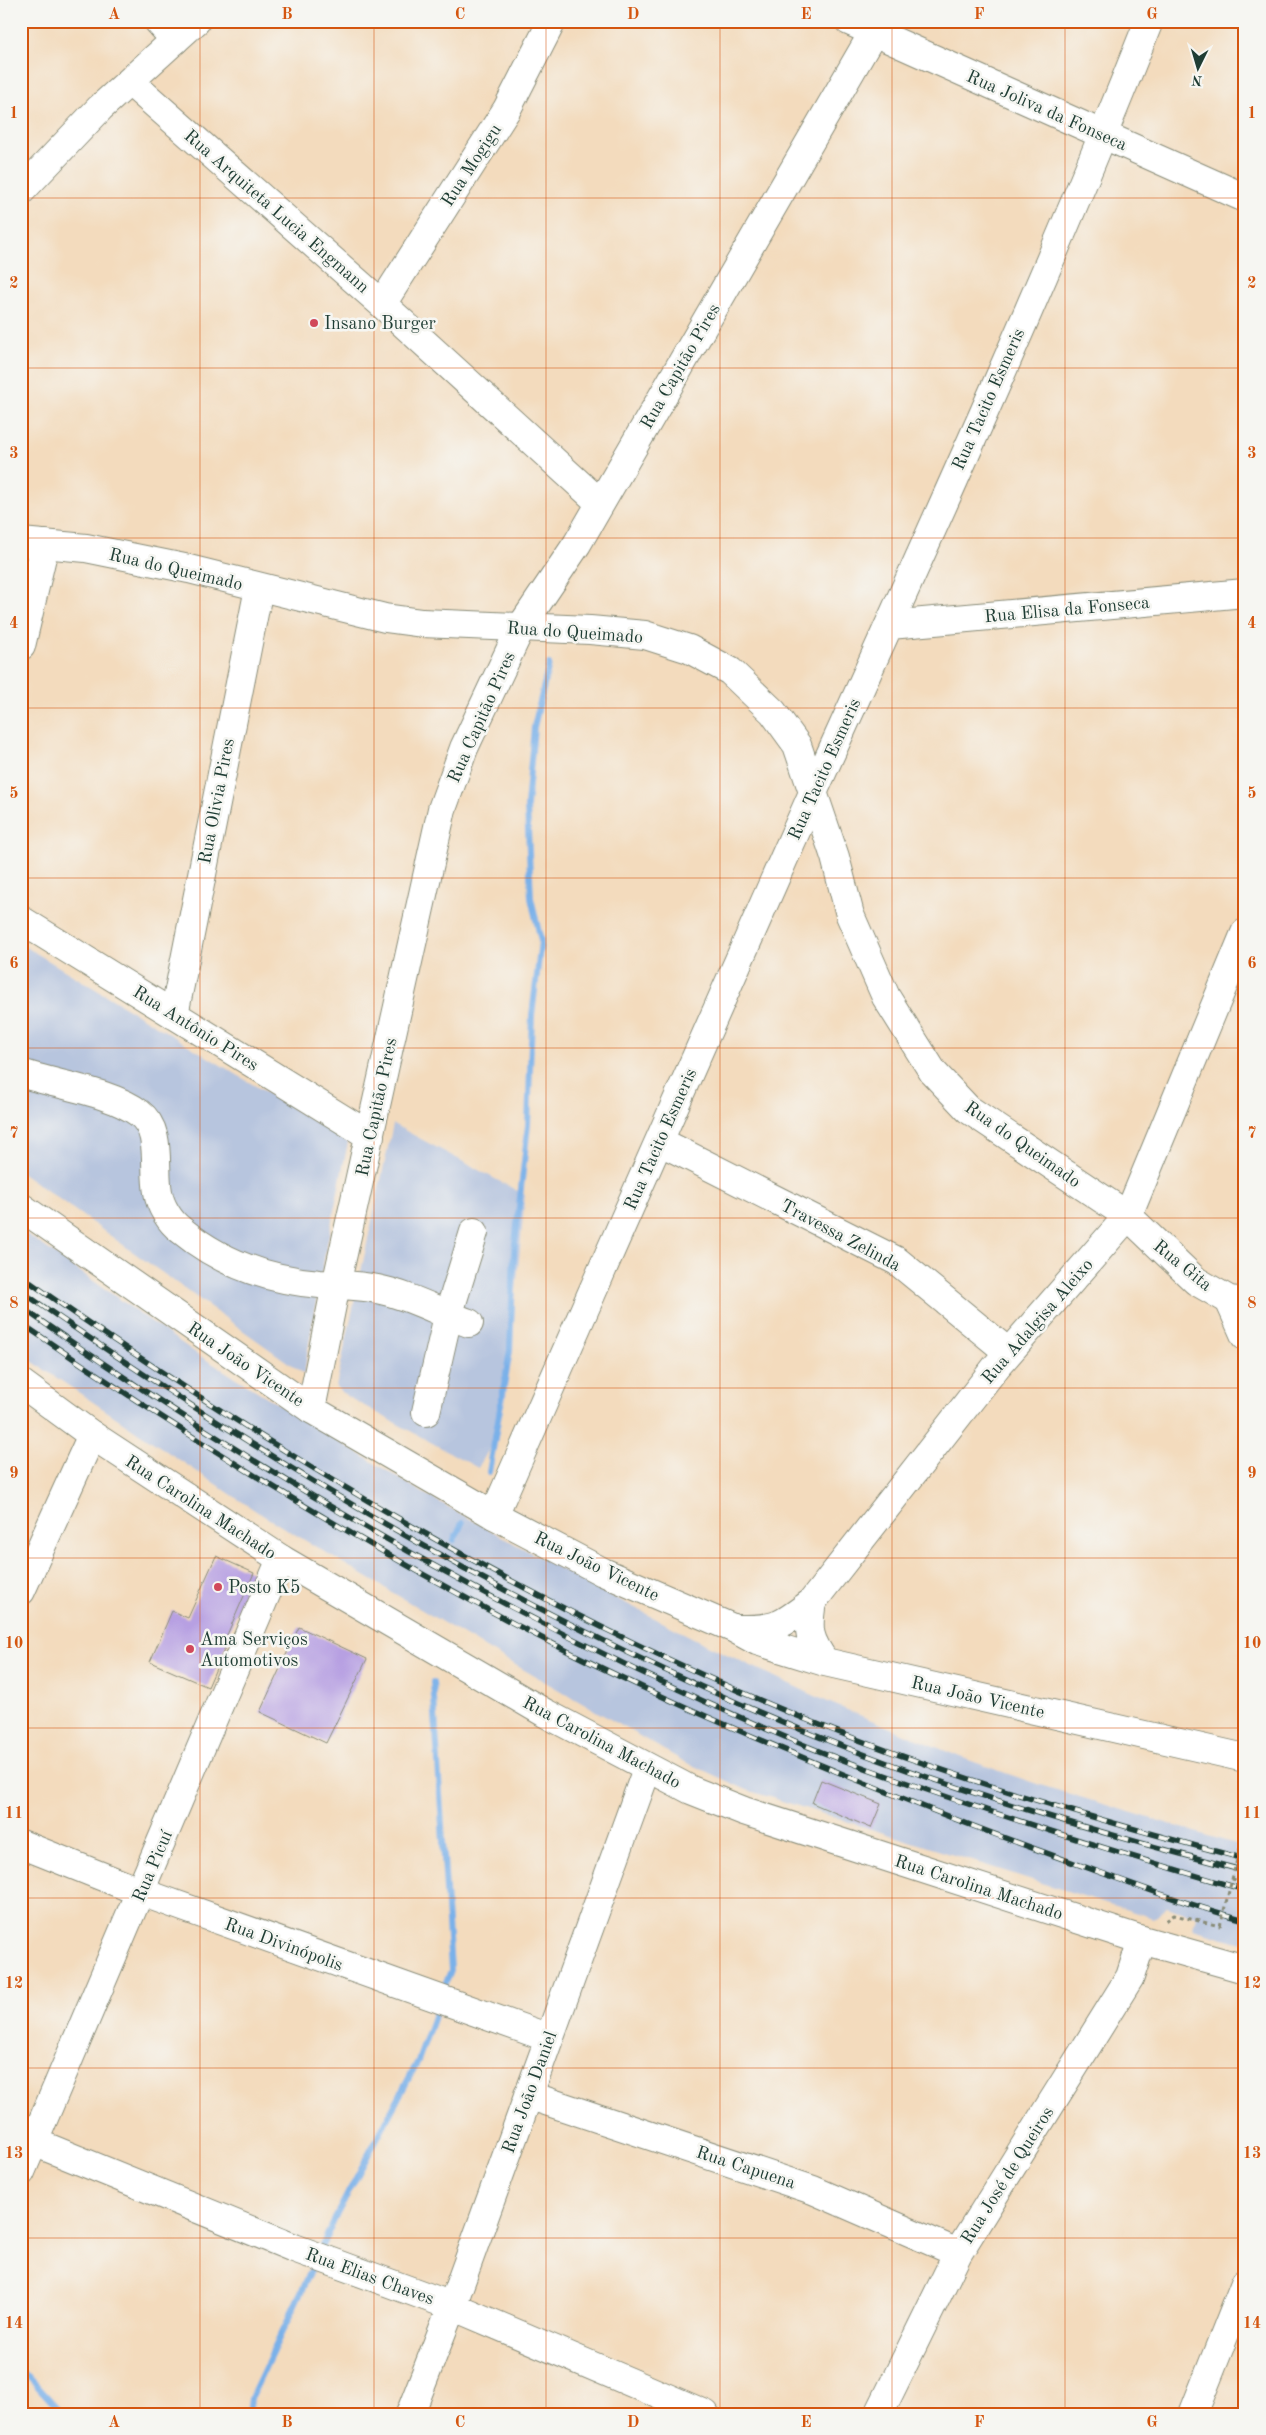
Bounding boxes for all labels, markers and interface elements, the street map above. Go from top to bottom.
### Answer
text: A [108,7,120,23]
text: B [281,7,293,23]
text: C [455,7,465,23]
text: D [627,7,639,23]
text: E [800,7,812,23]
text: F [974,7,985,23]
text: G [1146,7,1158,23]
north arrow [1174,42,1224,92]
street label: Rua Joliva da Fonseca [964,67,1130,154]
text: N [1191,72,1203,87]
text: 1 [9,106,19,122]
text: 1 [1247,106,1257,122]
street label: Rua Mogigu [439,121,505,210]
street label: Rua Arquiteta Lucia Engmann [180,127,373,297]
text: 2 [9,276,19,292]
text: 2 [1247,276,1257,292]
street label: Rua Capitão Pires [638,301,724,432]
place label: Insano Burger [324,315,437,333]
marker: Insano Burger [308,317,320,329]
street label: Rua Tacito Esmeris [950,326,1028,473]
text: 3 [9,446,19,462]
text: 3 [1247,446,1257,462]
street label: Rua do Queimado [107,546,244,594]
street label: Rua Elisa da Fonseca [984,594,1151,626]
text: 4 [9,616,19,632]
text: 4 [1247,616,1257,632]
street label: Rua do Queimado [506,619,644,647]
street label: Rua Capitão Pires [445,649,519,786]
street label: Rua Tacito Esmeris [786,696,864,843]
street label: Rua Olivia Pires [196,737,238,866]
text: 5 [9,786,19,802]
text: 5 [1247,786,1257,802]
text: 6 [9,956,19,972]
text: 6 [1247,956,1257,972]
street label: Rua Antônio Pires [130,983,262,1075]
street label: Rua Capitão Pires [353,1036,401,1178]
street label: Rua Tacito Esmeris [622,1066,700,1213]
street label: Rua do Queimado [961,1098,1084,1191]
text: 7 [9,1126,19,1142]
text: 7 [1247,1126,1257,1142]
street label: Travessa Zelinda [778,1197,903,1275]
street label: Rua Gita [1150,1237,1215,1295]
street label: Rua Adalgisa Aleixo [979,1256,1097,1388]
text: 8 [9,1296,19,1312]
text: 8 [1247,1296,1257,1312]
street label: Rua João Vicente [184,1319,307,1410]
street label: Rua Carolina Machado [122,1452,279,1563]
text: 9 [9,1466,19,1482]
text: 9 [1247,1466,1257,1482]
street label: Rua João Vicente [531,1529,662,1605]
place label: Posto K5 [228,1579,300,1597]
marker: Posto K5 [212,1581,224,1593]
place label: Ama Serviços Automotivos [200,1631,308,1670]
text: 10 [5,1636,23,1652]
text: 10 [1243,1636,1261,1652]
marker: Ama Serviços Automotivos [184,1643,196,1655]
street label: Rua João Vicente [909,1674,1046,1722]
street label: Rua Carolina Machado [520,1694,683,1792]
text: 11 [5,1806,23,1822]
text: 11 [1243,1806,1261,1822]
street label: Rua Picuí [130,1828,176,1905]
street label: Rua Carolina Machado [892,1852,1065,1924]
street label: Rua Divinópolis [222,1915,345,1975]
text: 12 [5,1976,23,1992]
text: 12 [1243,1976,1261,1992]
street label: Rua João Daniel [499,2029,560,2156]
street label: Rua José de Queiros [958,2103,1058,2247]
street label: Rua Capuena [694,2143,798,2192]
text: 13 [5,2146,23,2162]
text: 13 [1243,2146,1261,2162]
street label: Rua Elias Chaves [303,2245,436,2309]
text: 14 [5,2316,23,2332]
text: 14 [1243,2316,1261,2332]
text: A [108,2415,120,2431]
text: B [281,2415,293,2431]
text: C [455,2415,465,2431]
text: D [627,2415,639,2431]
text: E [800,2415,812,2431]
text: F [974,2415,985,2431]
text: G [1146,2415,1158,2431]

